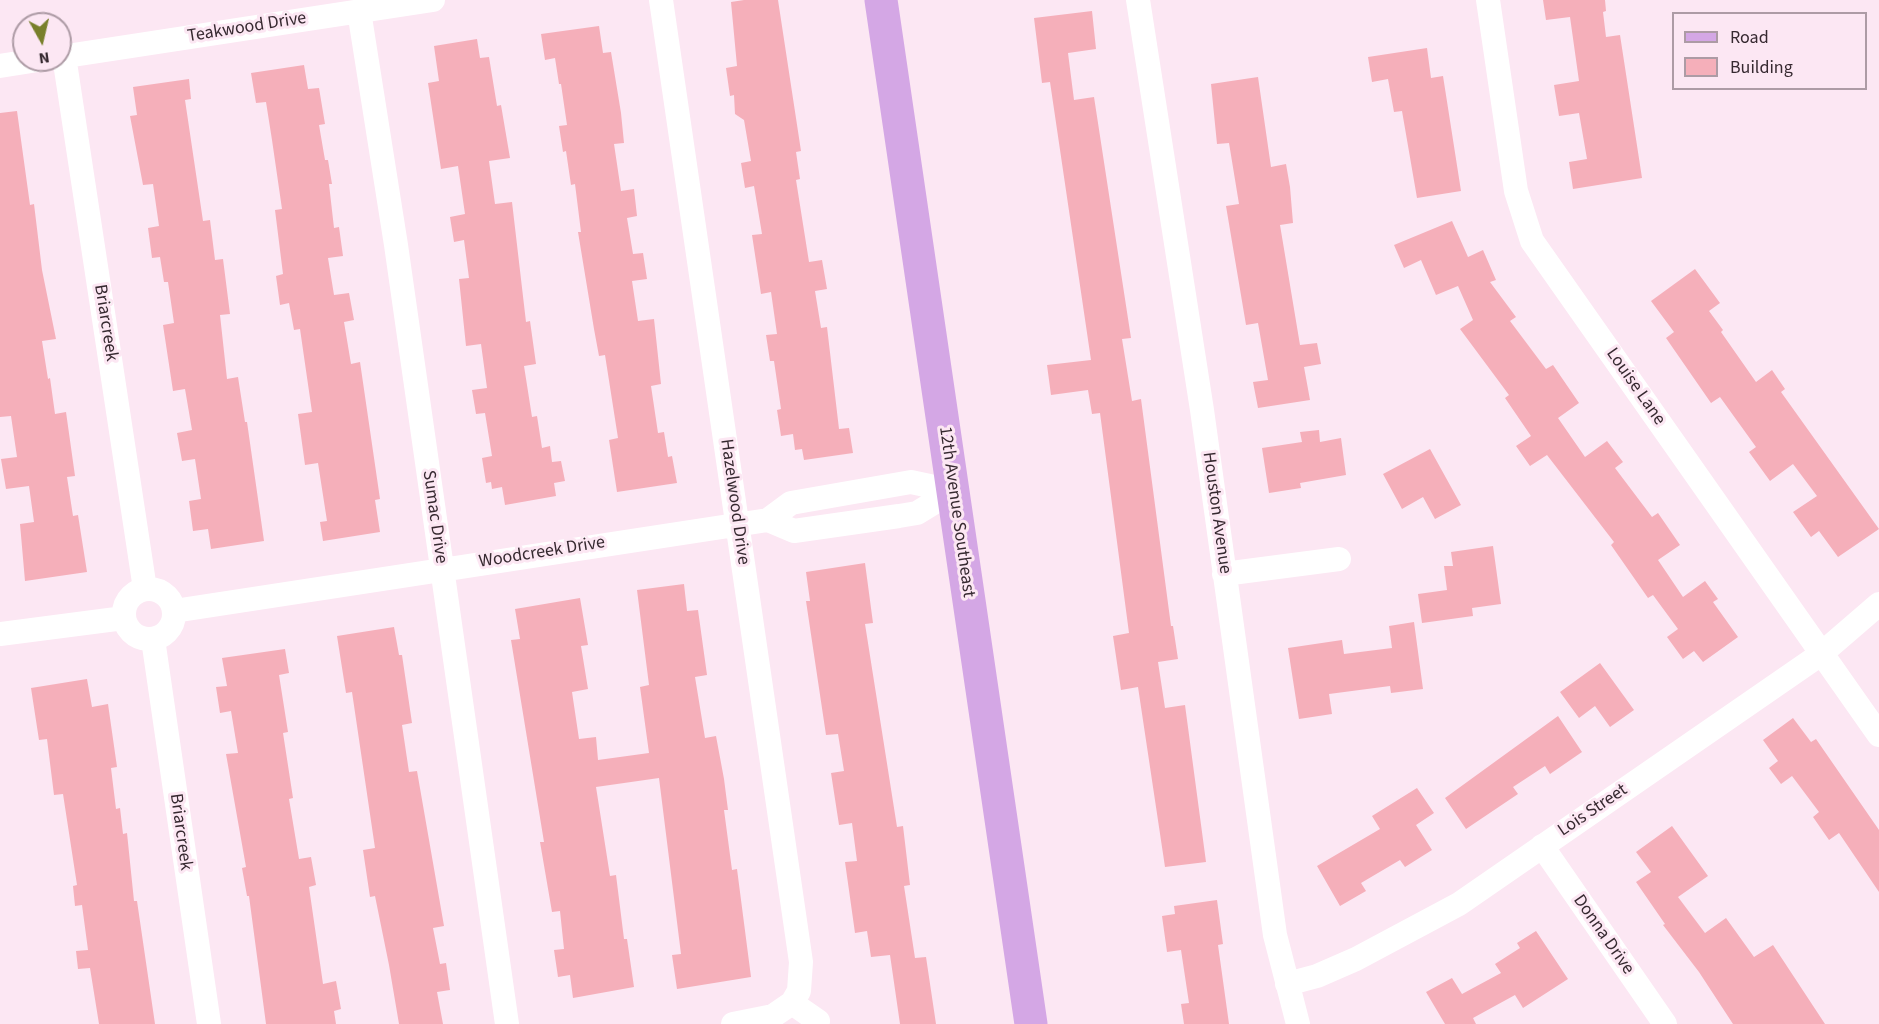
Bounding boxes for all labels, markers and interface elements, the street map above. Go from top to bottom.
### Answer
street label: Teakwood Drive [186,8,308,48]
north arrow [12,12,72,72]
legend [1672,12,1867,90]
text: Road [1730,25,1769,50]
text: N [37,46,51,69]
text: Building [1730,55,1793,80]
street label: Briarcreek [88,283,122,363]
street label: Louise Lane [1601,344,1669,430]
street label: 12th Avenue Southeast [933,425,979,599]
street label: Hazelwood Drive [714,438,754,566]
street label: Houston Avenue [1197,451,1235,575]
street label: Sumac Drive [417,469,451,565]
street label: Woodcreek Drive [477,532,607,574]
street label: Lois Street [1554,780,1632,842]
street label: Briarcreek [164,792,196,872]
street label: Donna Drive [1568,891,1638,979]

